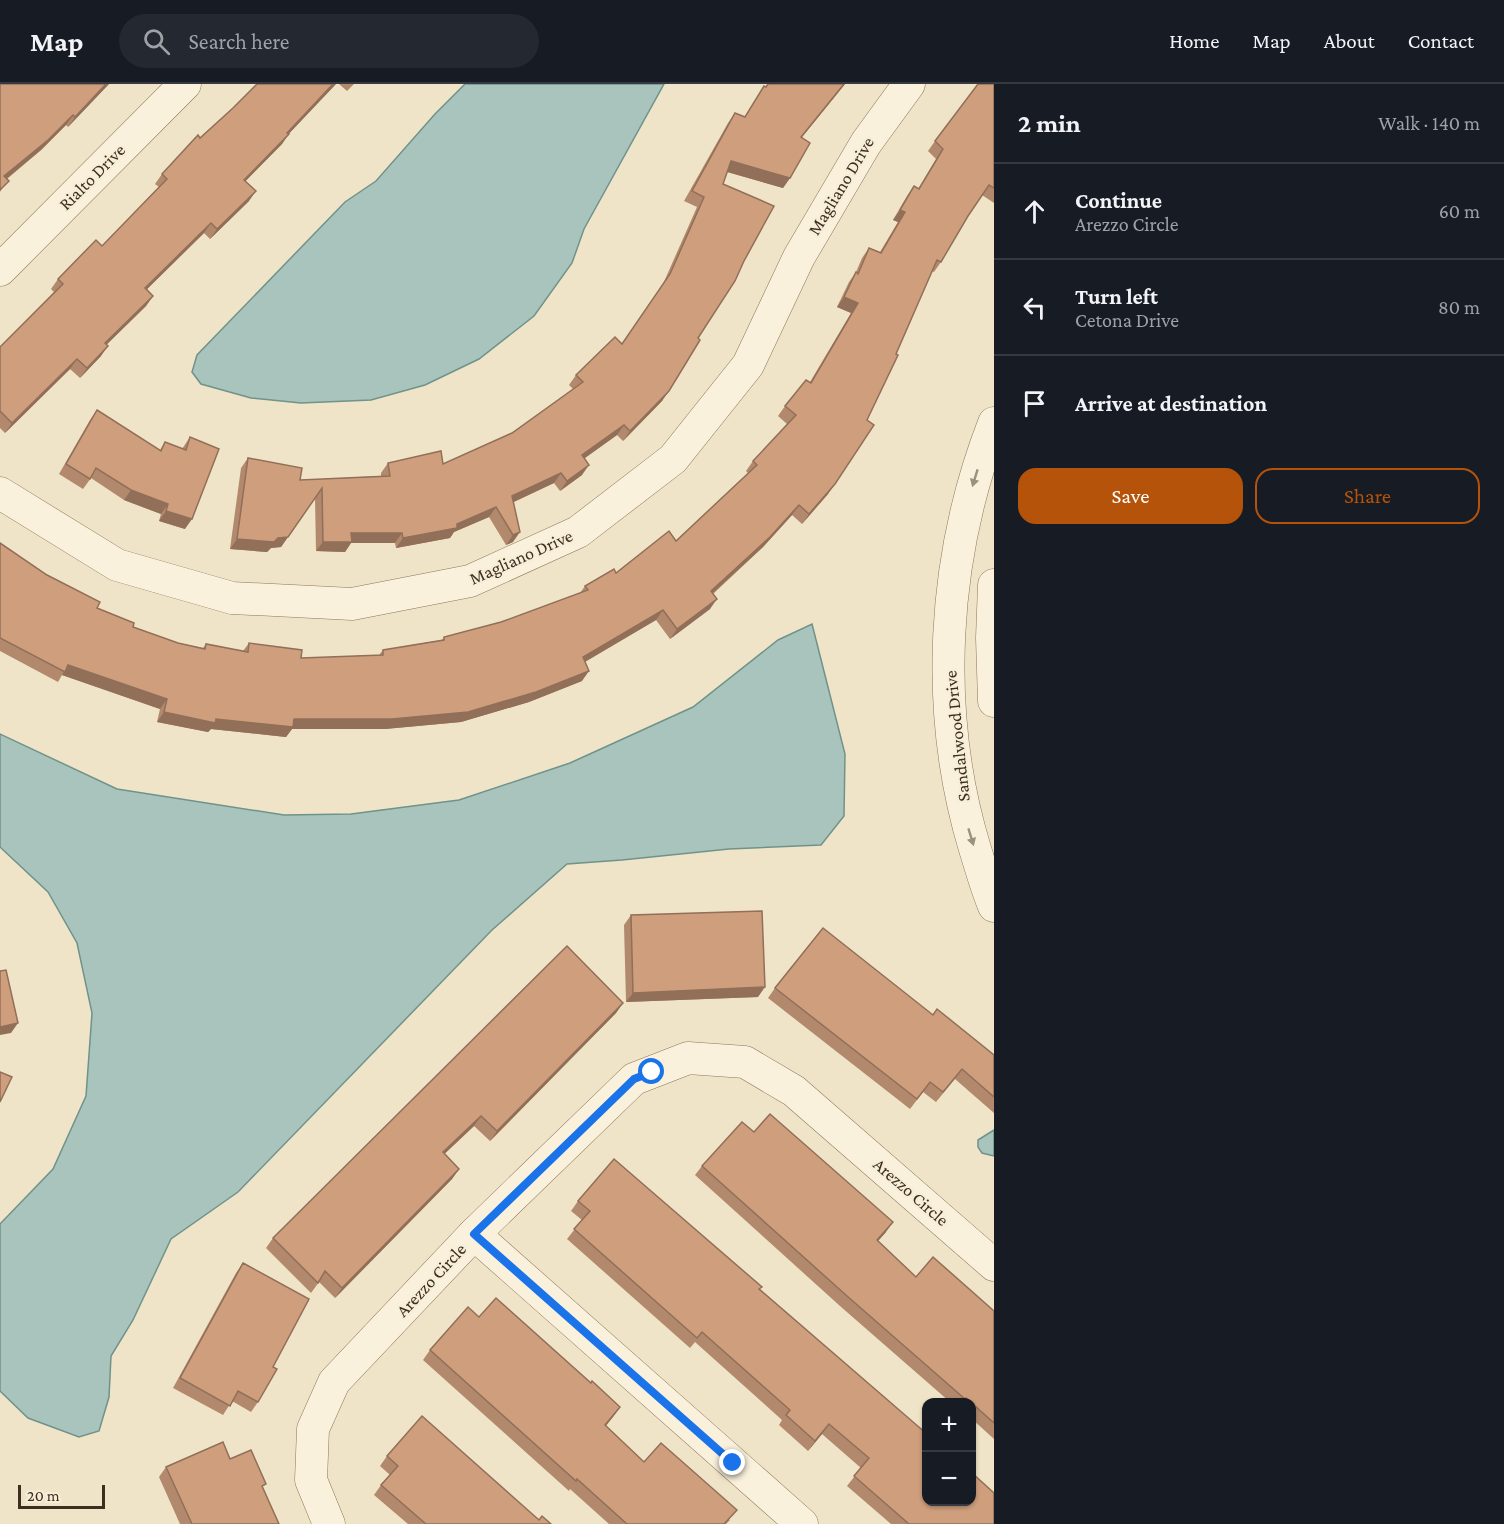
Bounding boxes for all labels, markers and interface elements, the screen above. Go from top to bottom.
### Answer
search box [119,14,539,68]
icon: search [140,25,173,58]
text: Map [30,26,83,57]
text: Search here [188,29,289,54]
text: Home [1169,29,1219,53]
text: Map [1252,29,1291,53]
text: About [1324,29,1375,53]
text: Contact [1408,29,1474,53]
text: 2 min [1018,109,1081,138]
text: Walk · 140 m [1378,112,1480,134]
street label: Magliano Drive [804,133,878,239]
street label: Rialto Drive [55,140,129,214]
text: Continue [1075,188,1162,213]
icon: ahead [1018,195,1051,228]
text: 60 m [1439,200,1480,222]
text: Arezzo Circle [1075,213,1178,235]
text: Turn left [1075,284,1158,309]
icon: left [1018,291,1051,324]
text: 80 m [1438,296,1480,318]
text: Cetona Drive [1075,309,1179,331]
icon: arrive [1018,387,1051,420]
text: Arrive at destination [1075,391,1267,416]
button: Save [1018,468,1243,524]
button: Share [1255,468,1480,524]
one-way arrow [970,469,979,487]
street label: Magliano Drive [466,525,576,589]
street label: Sandalwood Drive [940,669,974,803]
one-way arrow [967,828,976,846]
route start [638,1058,664,1084]
street label: Arezzo Circle [869,1154,953,1230]
street label: Arezzo Circle [392,1239,470,1321]
map controls [922,1398,976,1506]
button: + [922,1398,976,1452]
route end [719,1449,745,1475]
button: − [922,1452,976,1506]
scale bar [18,1482,105,1510]
text: 20 m [27,1487,60,1504]

